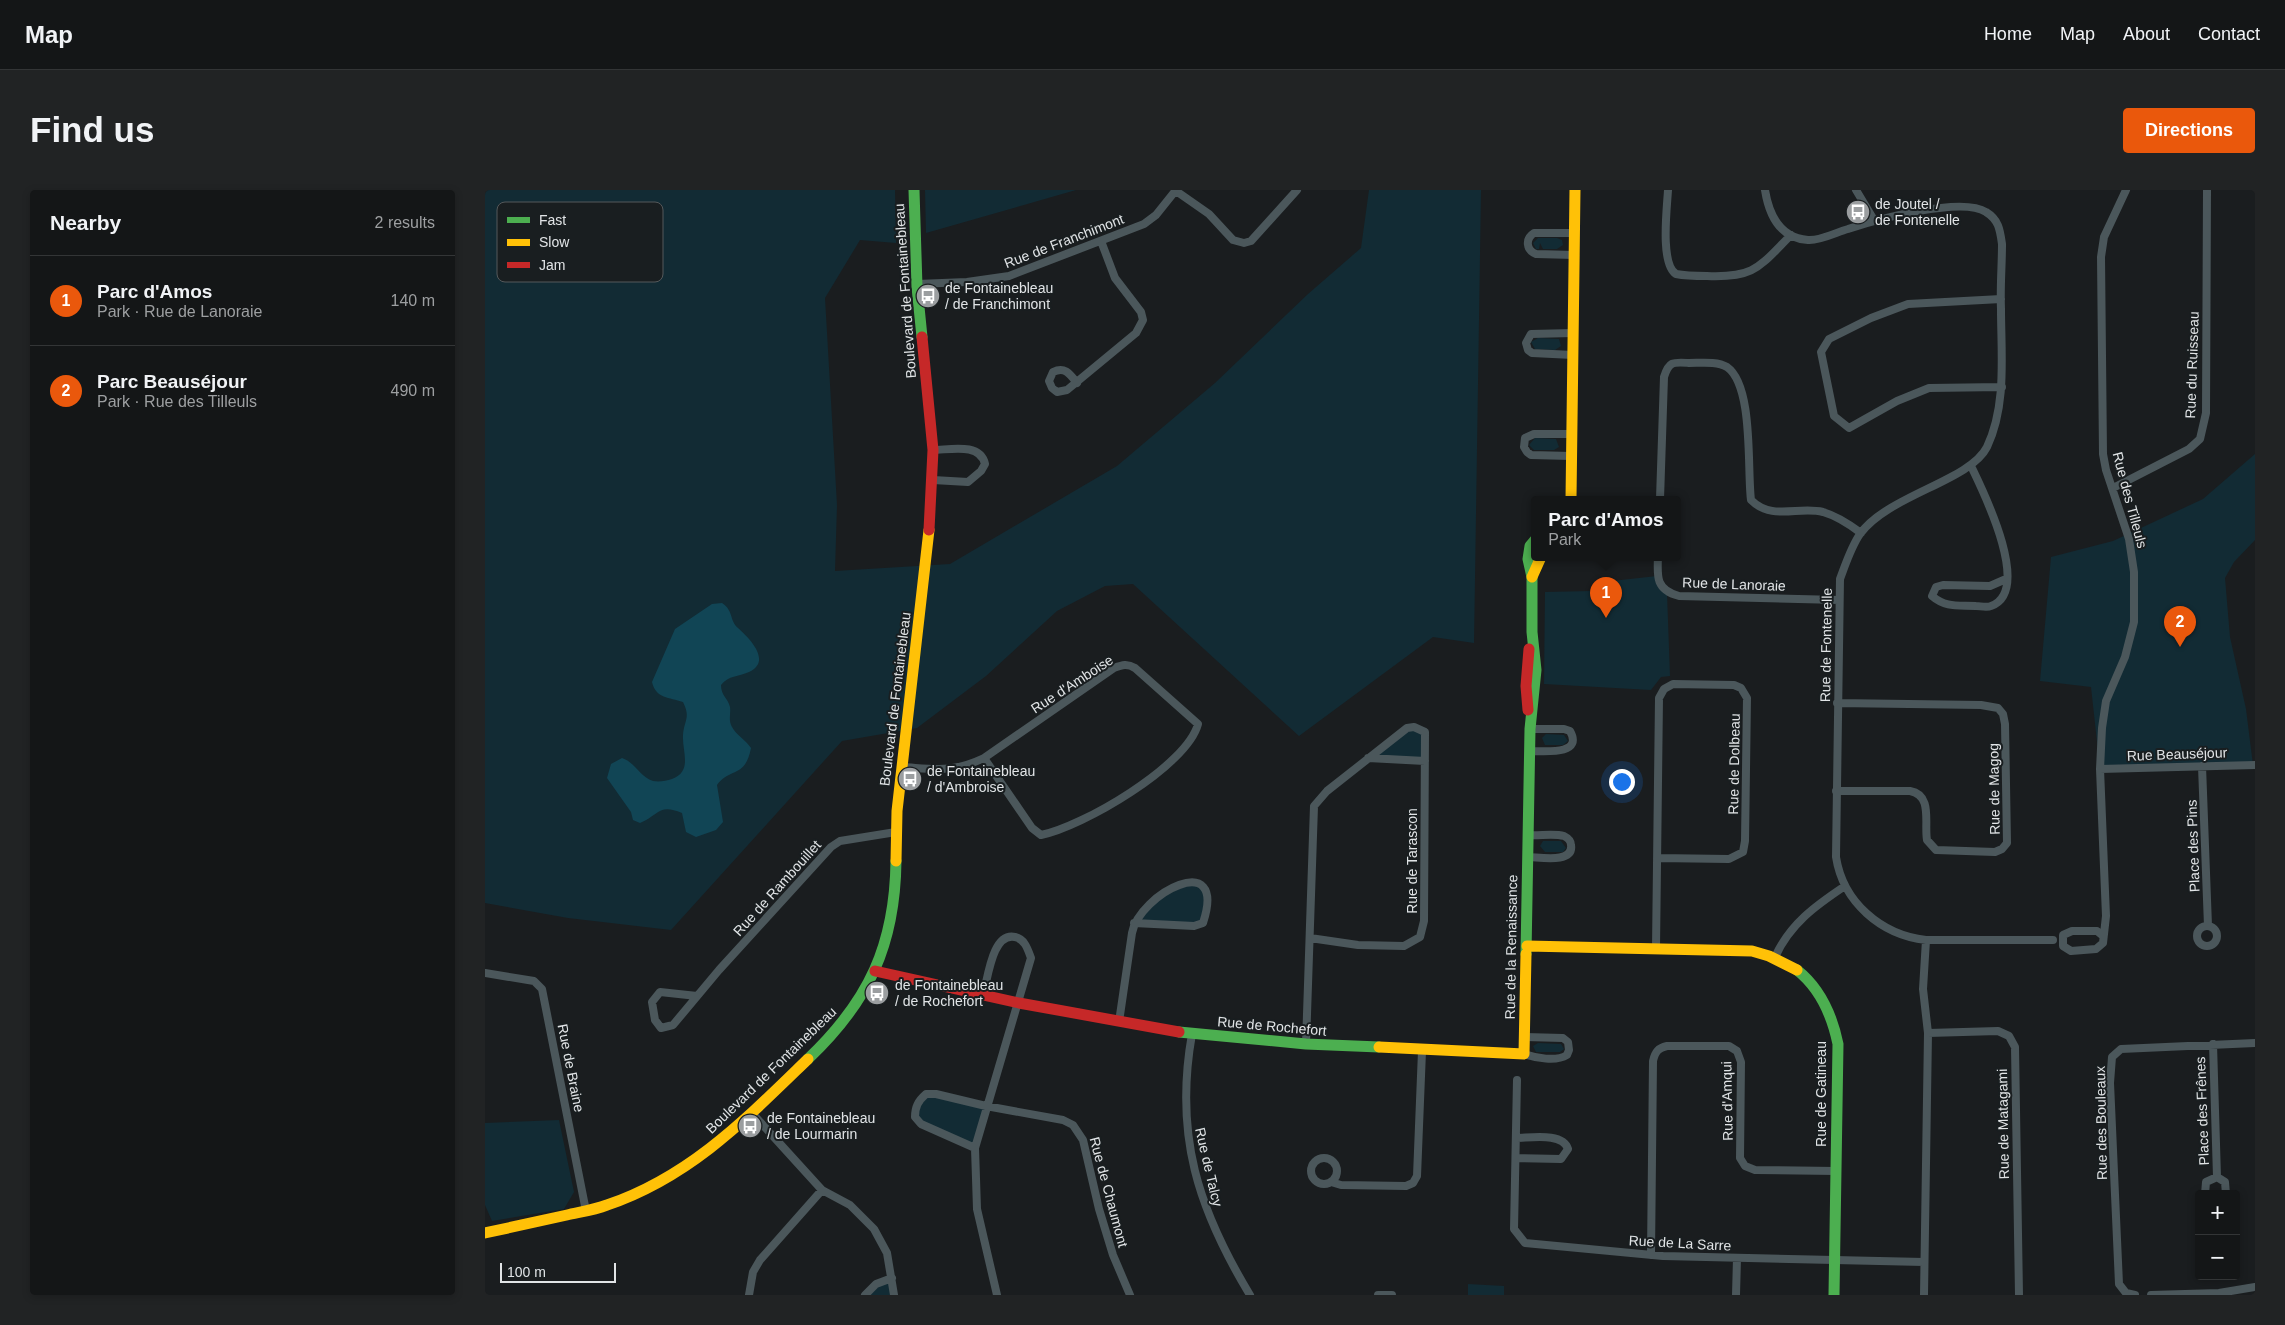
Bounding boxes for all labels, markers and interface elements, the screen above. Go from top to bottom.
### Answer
text: Map [25,21,73,48]
text: Home [1984,24,2032,44]
text: Map [2060,24,2095,44]
text: About [2123,24,2170,44]
text: Contact [2198,24,2260,44]
button: Directions [2123,108,2255,153]
text: Find us [30,110,154,149]
place label: de Joutel / de Fontenelle [1875,196,1960,228]
bus stop icon: de Joutel / de Fontenelle [1845,199,1871,225]
legend [497,202,663,282]
street label: Boulevard de Fontainebleau [891,203,919,379]
text: Nearby [50,211,121,234]
street label: Rue de Franchimont [1002,211,1126,271]
text: Fast [539,212,566,228]
text: 2 results [375,214,435,231]
text: Slow [539,234,570,250]
text: Jam [539,257,565,273]
place label: de Fontainebleau / de Franchimont [945,280,1053,312]
text: Parc d'Amos [97,281,212,302]
bus stop icon: de Fontainebleau / de Franchimont [915,283,941,309]
text: 1 [62,292,70,309]
text: 140 m [391,292,435,309]
text: Park · Rue de Lanoraie [97,303,262,320]
street label: Rue du Ruisseau [2182,311,2202,419]
text: Parc Beauséjour [97,371,247,392]
text: 2 [62,382,70,399]
text: 490 m [391,382,435,399]
text: Park · Rue des Tilleuls [97,393,257,410]
street label: Rue des Tilleuls [2109,450,2151,550]
popup [1531,496,1681,561]
text: Parc d'Amos [1548,509,1664,530]
text: Park [1548,531,1581,548]
street label: Rue de Lanoraie [1682,574,1786,594]
pin: 1 [1590,577,1622,618]
street label: Rue de Fontenelle [1817,587,1835,702]
pin: 2 [2164,606,2196,647]
street label: Boulevard de Fontainebleau [876,611,914,787]
street label: Rue d'Amboise [1028,651,1116,716]
street label: Rue de Dolbeau [1725,713,1743,815]
street label: Rue de Magog [1985,743,2003,835]
street label: Rue Beauséjour [2127,744,2228,764]
place label: de Fontainebleau / d'Ambroise [927,763,1035,795]
bus stop icon: de Fontainebleau / d'Ambroise [897,766,923,792]
your location [1609,769,1635,795]
street label: Place des Pins [2183,799,2203,893]
street label: Rue de Tarascon [1404,808,1420,914]
street label: Rue de Rambouillet [730,837,824,939]
street label: Rue de la Renaissance [1502,874,1520,1020]
place label: de Fontainebleau / de Rochefort [895,977,1003,1009]
bus stop icon: de Fontainebleau / de Rochefort [864,980,890,1006]
street label: Boulevard de Fontainebleau [702,1003,840,1137]
street label: Rue de Rochefort [1217,1013,1327,1039]
street label: Rue de Braine [555,1023,587,1114]
street label: Rue de Gatineau [1813,1041,1829,1147]
street label: Place des Frênes [2192,1056,2212,1166]
street label: Rue d'Amqui [1718,1061,1736,1141]
street label: Rue des Bouleaux [2092,1066,2110,1180]
street label: Rue de Matagami [1994,1069,2012,1179]
place label: de Fontainebleau / de Lourmarin [767,1110,875,1142]
bus stop icon: de Fontainebleau / de Lourmarin [737,1113,763,1139]
street label: Rue de Talcy [1192,1126,1226,1208]
street label: Rue de Chaumont [1087,1135,1131,1249]
map controls [2195,1190,2240,1280]
button: + [2195,1190,2240,1235]
street label: Rue de La Sarre [1628,1232,1732,1254]
button: − [2195,1235,2240,1280]
scale bar [500,1260,616,1283]
text: 100 m [507,1264,546,1280]

